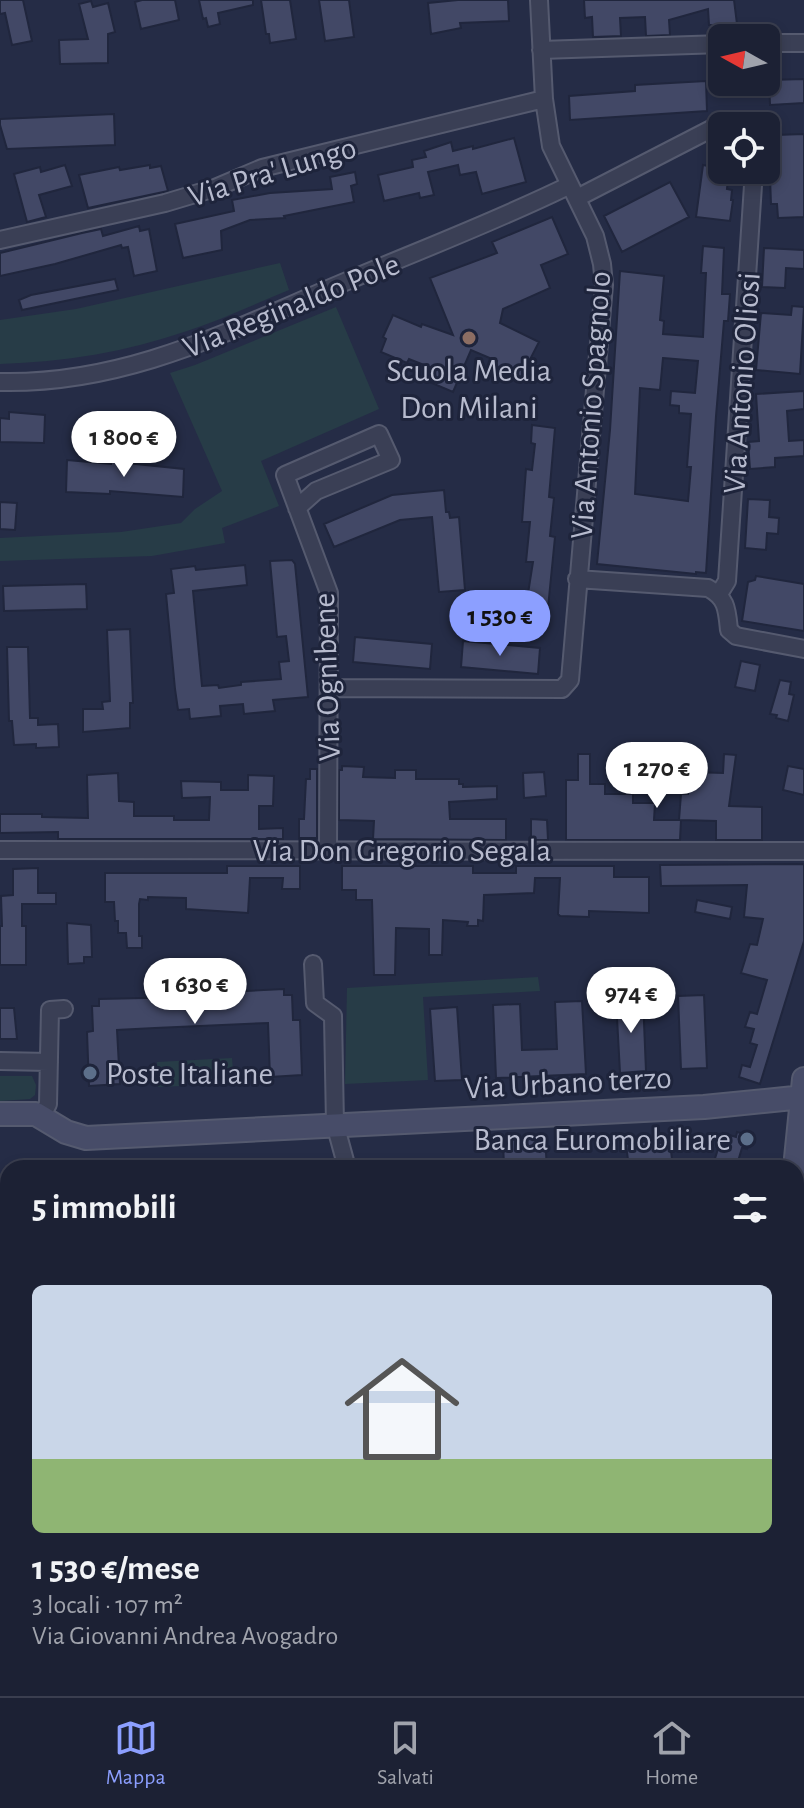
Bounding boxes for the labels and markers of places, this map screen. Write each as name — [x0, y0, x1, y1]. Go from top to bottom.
marker: Scuola Media Don Milani — [460, 329, 478, 347]
place label: Scuola Media Don Milani — [386, 355, 552, 424]
pin: 1 800 € — [50, 411, 198, 479]
pin: 1 530 € — [426, 590, 574, 658]
pin: 1 270 € — [583, 742, 731, 810]
pin: 1 630 € — [121, 958, 269, 1026]
pin: 974 € — [575, 967, 687, 1035]
place label: Poste Italiane — [106, 1058, 273, 1090]
marker: Poste Italiane — [81, 1064, 99, 1082]
place label: Banca Euromobiliare — [474, 1124, 731, 1156]
marker: Banca Euromobiliare — [738, 1130, 756, 1148]

